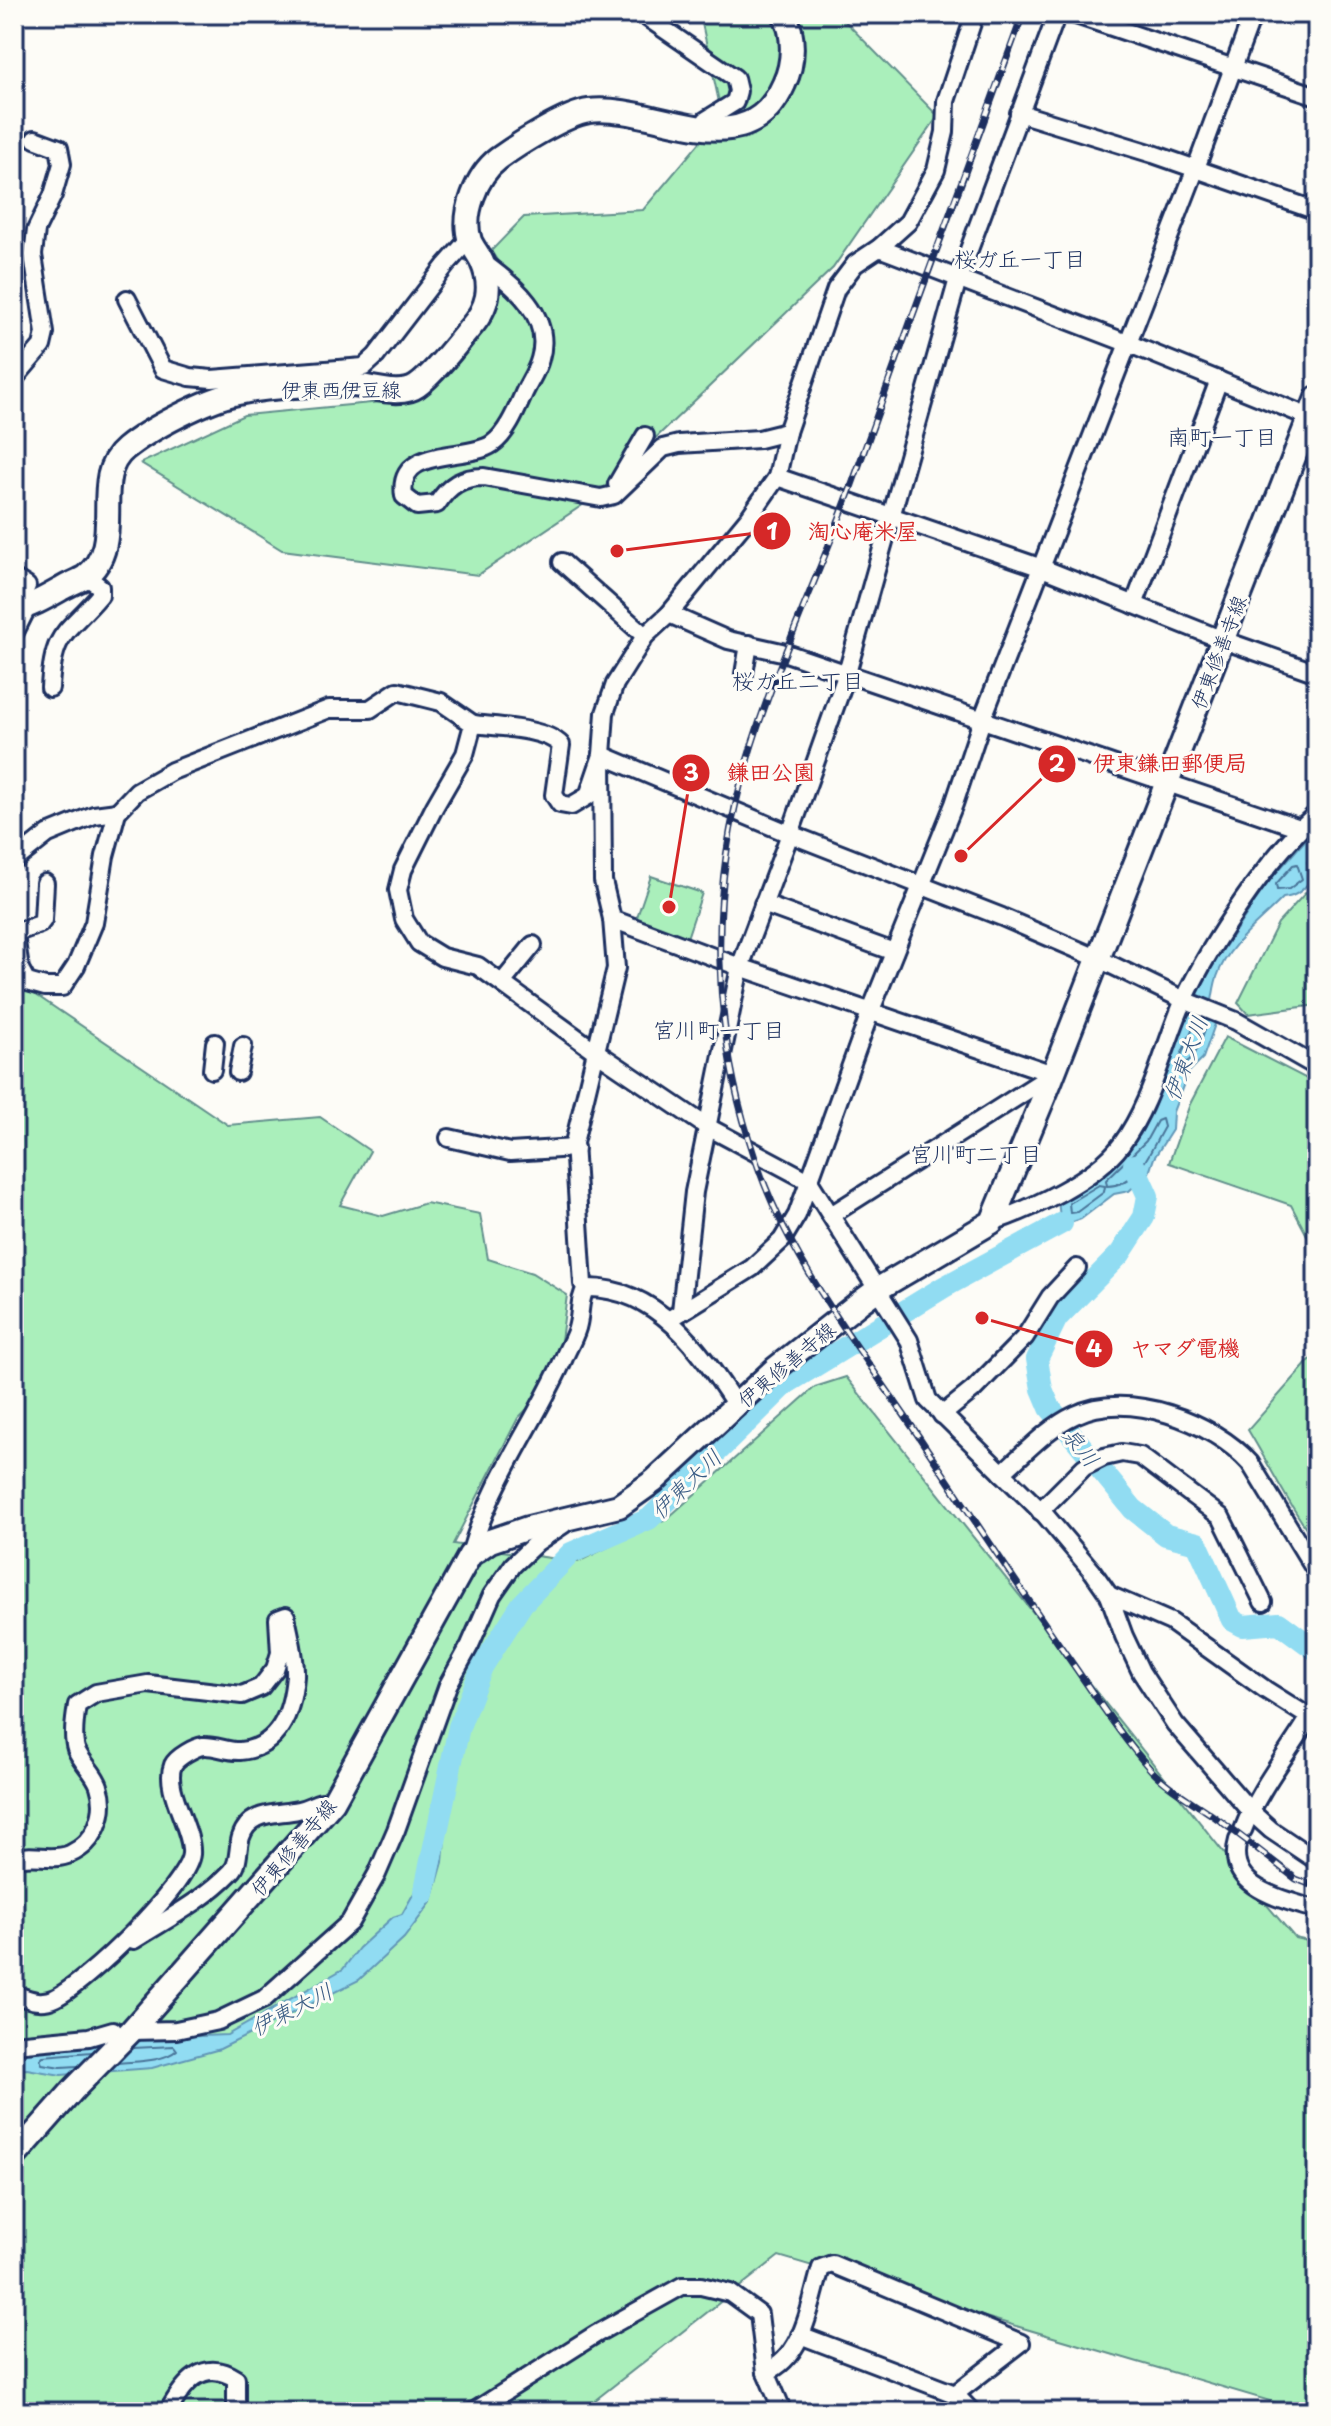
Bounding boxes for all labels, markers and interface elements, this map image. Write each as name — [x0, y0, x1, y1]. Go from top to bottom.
district label: 桜ガ丘一丁目 — [954, 241, 1086, 274]
street label: 伊東西伊豆線 — [281, 374, 401, 404]
district label: 南町一丁目 — [1167, 419, 1277, 452]
callout: 淘心庵米屋 — [752, 508, 934, 554]
text: 1 — [766, 512, 778, 548]
text: 淘心庵米屋 — [808, 513, 918, 546]
street label: 伊東修善寺線 — [1182, 591, 1254, 713]
district label: 桜ガ丘二丁目 — [732, 663, 864, 696]
callout: 伊東鎌田郵便局 — [1037, 741, 1263, 787]
text: 2 — [1049, 744, 1066, 780]
text: 伊東鎌田郵便局 — [1093, 745, 1247, 778]
callout: 鎌田公園 — [671, 750, 831, 796]
text: 3 — [683, 753, 699, 789]
text: 鎌田公園 — [727, 754, 815, 787]
water label: 伊東大川 — [1153, 1011, 1215, 1105]
district label: 宮川町一丁目 — [653, 1012, 785, 1045]
district label: 宮川町二丁目 — [910, 1136, 1042, 1169]
street label: 伊東修善寺線 — [730, 1314, 842, 1414]
callout: ヤマダ電機 — [1074, 1326, 1256, 1372]
text: 4 — [1086, 1329, 1102, 1365]
text: ヤマダ電機 — [1130, 1330, 1240, 1363]
water label: 泉川 — [1055, 1419, 1109, 1473]
water label: 伊東大川 — [642, 1441, 728, 1525]
street label: 伊東修善寺線 — [243, 1791, 343, 1903]
water label: 伊東大川 — [244, 1973, 338, 2043]

